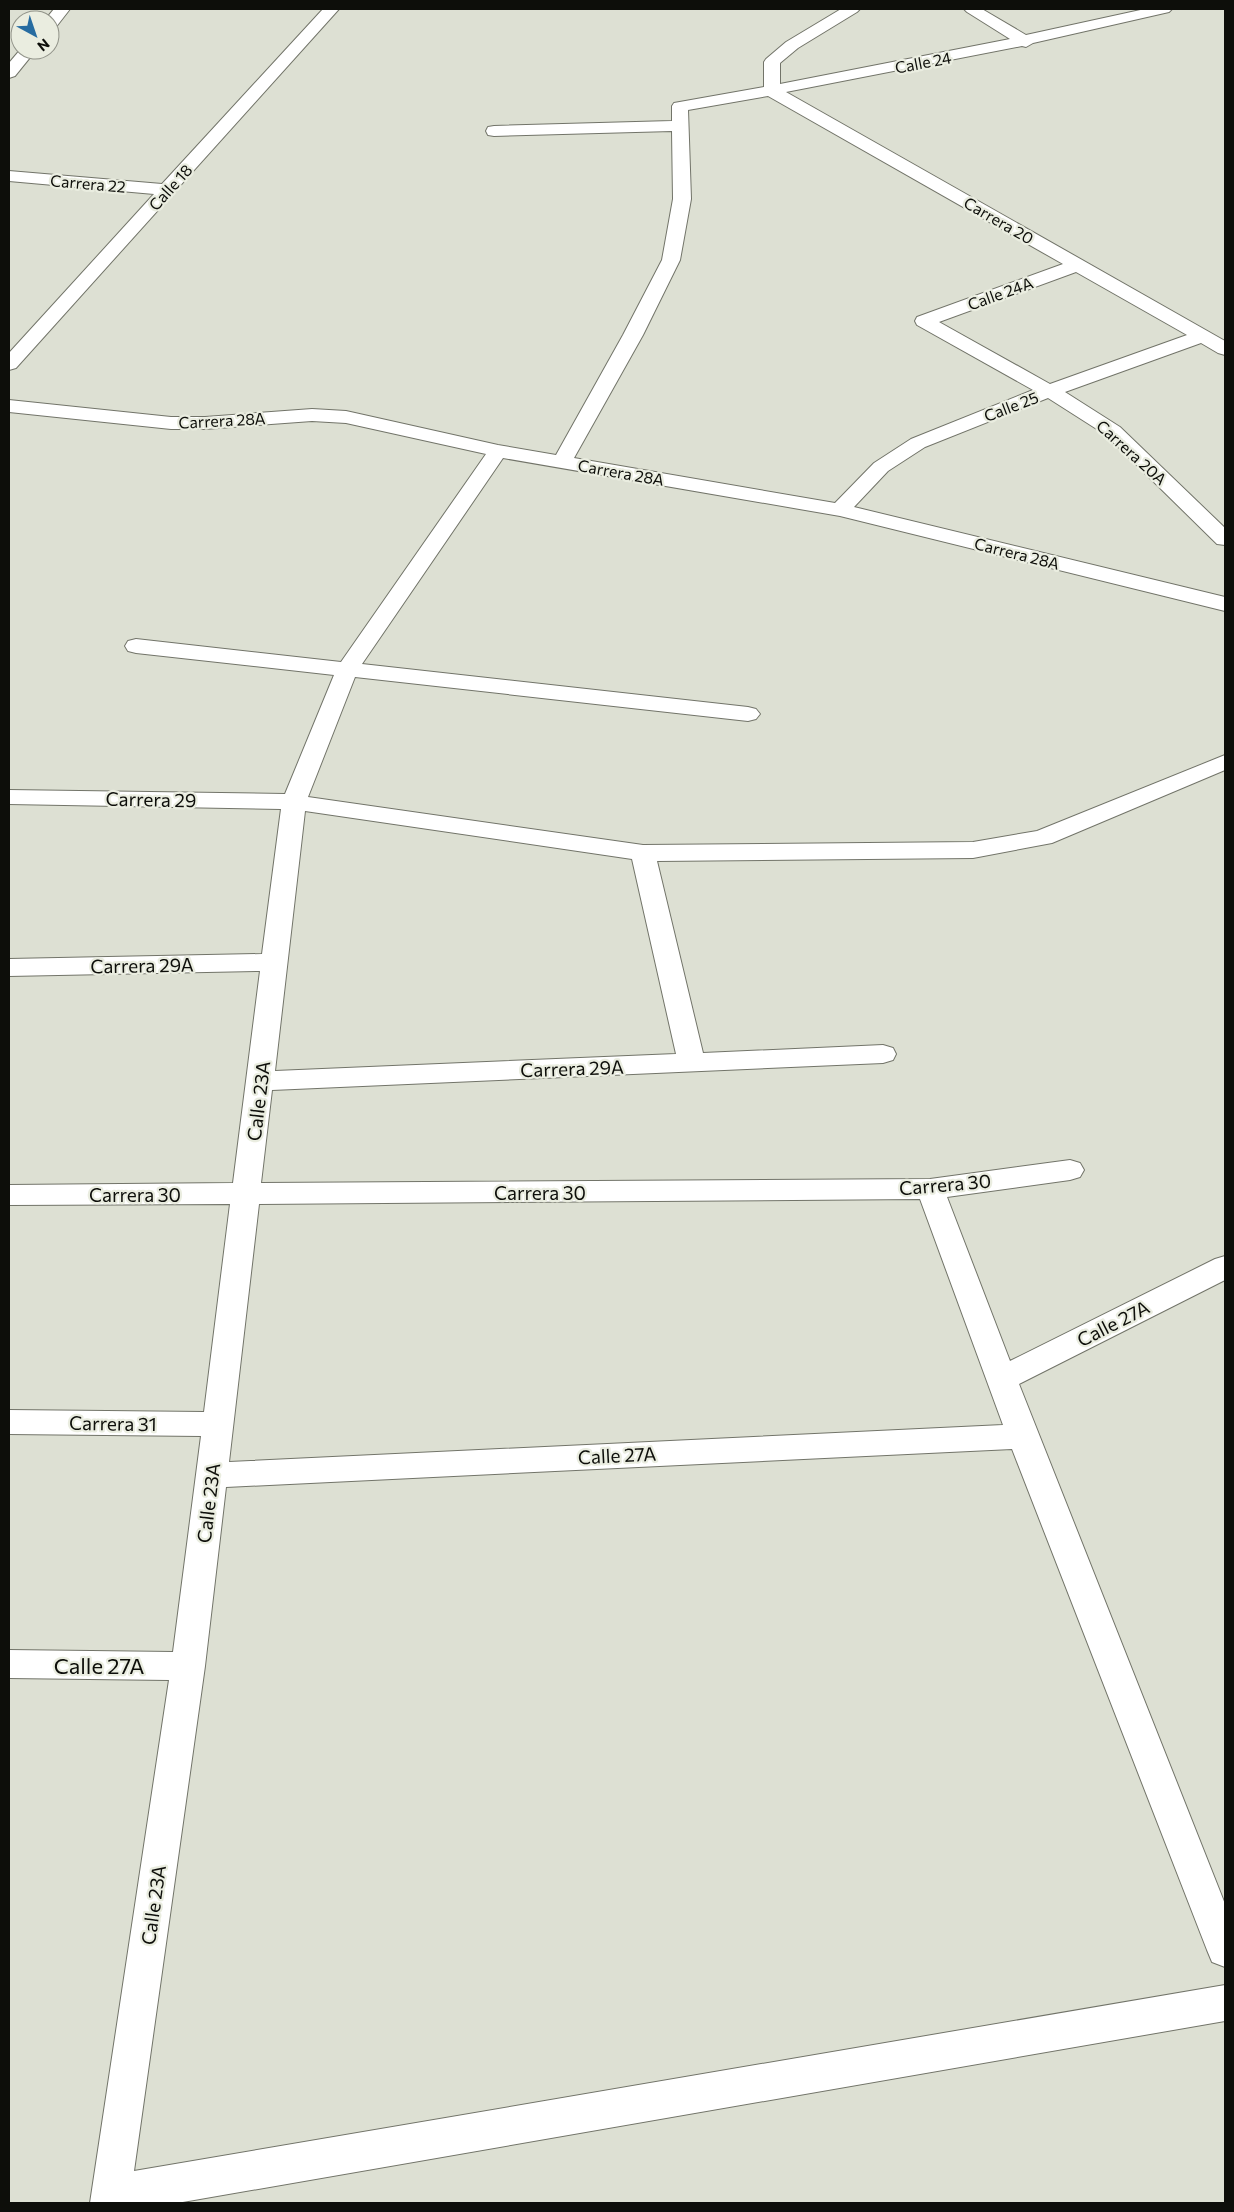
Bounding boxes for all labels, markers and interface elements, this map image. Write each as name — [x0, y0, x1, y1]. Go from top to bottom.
north arrow — [10, 10, 60, 60]
text: N — [34, 35, 53, 55]
street label: Calle 24 — [893, 47, 953, 77]
street label: Calle 18 — [144, 160, 196, 214]
street label: Carrera 22 — [49, 170, 127, 196]
street label: Carrera 20 — [961, 192, 1037, 248]
street label: Calle 24A — [965, 272, 1035, 314]
street label: Calle 25 — [981, 387, 1041, 425]
street label: Carrera 28A — [178, 408, 266, 432]
street label: Carrera 20A — [1093, 416, 1171, 488]
street label: Carrera 28A — [576, 455, 666, 489]
street label: Carrera 28A — [972, 533, 1062, 573]
street label: Carrera 29 — [105, 787, 197, 811]
street label: Carrera 29A — [90, 953, 194, 977]
street label: Carrera 29A — [520, 1055, 624, 1081]
street label: Calle 23A — [242, 1060, 274, 1142]
street label: Carrera 30 — [898, 1169, 992, 1199]
street label: Carrera 30 — [494, 1181, 586, 1204]
street label: Carrera 30 — [89, 1183, 181, 1206]
street label: Calle 27A — [1073, 1295, 1153, 1351]
street label: Carrera 31 — [69, 1411, 157, 1435]
street label: Calle 27A — [577, 1441, 657, 1469]
street label: Calle 23A — [192, 1462, 224, 1544]
street label: Calle 27A — [54, 1652, 144, 1679]
street label: Calle 23A — [136, 1864, 170, 1946]

